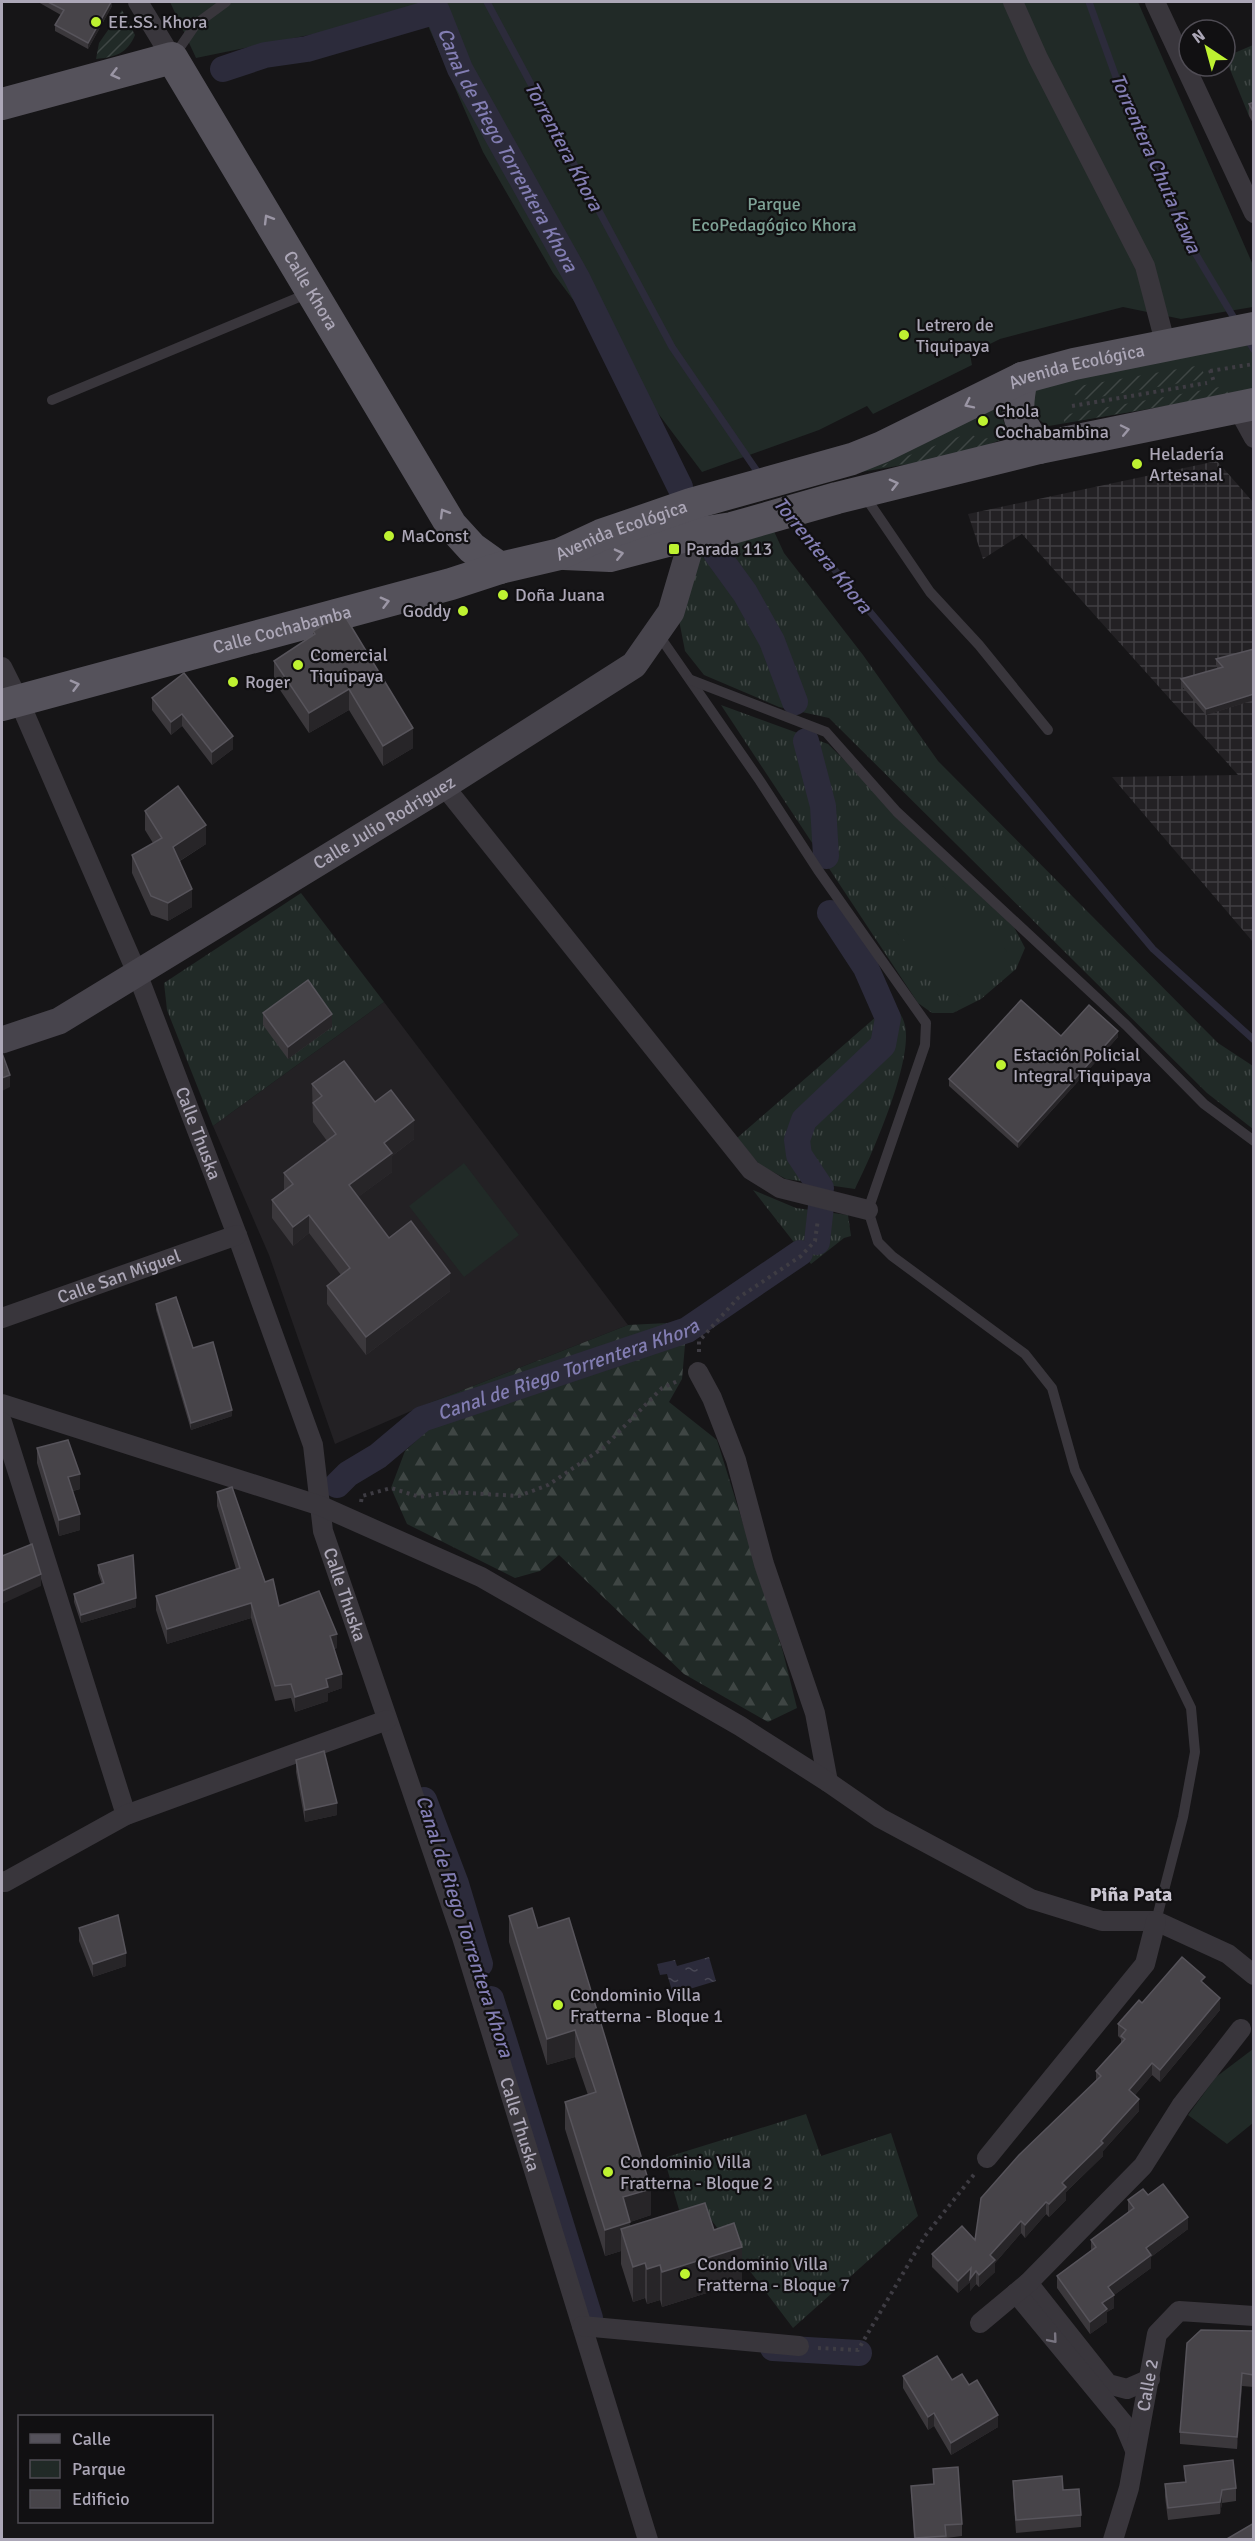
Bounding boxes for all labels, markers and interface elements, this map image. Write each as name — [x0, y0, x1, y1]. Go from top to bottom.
place label: EE.SS. Khora — [108, 11, 207, 33]
marker: EE.SS. Khora — [89, 15, 103, 29]
north arrow — [1177, 18, 1237, 78]
water label: Canal de Riego Torrentera Khora — [432, 24, 584, 277]
text: N — [1188, 25, 1209, 48]
one-way arrow — [111, 66, 121, 79]
water label: Torrentera Chuta Kawa — [1105, 69, 1207, 258]
water label: Torrentera Khora — [519, 77, 609, 216]
park label: Parque EcoPedagógico Khora — [691, 193, 857, 236]
one-way arrow — [264, 215, 276, 225]
street label: Calle Khora — [279, 247, 343, 334]
place label: Letrero de Tiquipaya — [916, 314, 994, 357]
marker: Letrero de Tiquipaya — [897, 328, 911, 342]
street label: Avenida Ecológica — [1005, 339, 1146, 394]
one-way arrow — [965, 397, 976, 408]
place label: Chola Cochabambina — [995, 400, 1109, 443]
marker: Chola Cochabambina — [976, 414, 990, 428]
one-way arrow — [1119, 424, 1129, 437]
place label: Heladería Artesanal — [1149, 443, 1224, 486]
marker: Heladería Artesanal — [1130, 457, 1144, 471]
one-way arrow — [888, 479, 899, 491]
water label: Torrentera Khora — [768, 492, 878, 619]
street label: Avenida Ecológica — [552, 495, 690, 566]
one-way arrow — [439, 509, 451, 519]
place label: MaConst — [401, 525, 469, 547]
marker: MaConst — [382, 529, 396, 543]
place label: Parada 113 — [686, 538, 772, 560]
marker: Parada 113 — [667, 542, 681, 556]
one-way arrow — [613, 548, 623, 561]
place label: Doña Juana — [515, 584, 605, 606]
marker: Doña Juana — [496, 588, 510, 602]
one-way arrow — [380, 596, 390, 609]
street label: Calle Cochabamba — [210, 600, 354, 659]
place label: Goddy — [403, 600, 452, 622]
marker: Goddy — [456, 604, 470, 618]
place label: Comercial Tiquipaya — [310, 644, 388, 687]
marker: Comercial Tiquipaya — [291, 658, 305, 672]
place label: Roger — [245, 671, 290, 693]
marker: Roger — [226, 675, 240, 689]
one-way arrow — [69, 680, 80, 692]
street label: Calle Julio Rodriguez — [309, 771, 459, 874]
place label: Estación Policial Integral Tiquipaya — [1013, 1044, 1151, 1087]
marker: Estación Policial Integral Tiquipaya — [994, 1058, 1008, 1072]
street label: Calle Thuska — [170, 1084, 226, 1183]
street label: Calle San Miguel — [54, 1245, 183, 1309]
water label: Canal de Riego Torrentera Khora — [434, 1313, 705, 1426]
street label: Calle Thuska — [319, 1545, 371, 1644]
water label: Canal de Riego Torrentera Khora — [410, 1792, 519, 2061]
district label: Piña Pata — [1090, 1882, 1172, 1907]
place label: Condominio Villa Fratterna - Bloque 1 — [570, 1984, 723, 2027]
marker: Condominio Villa Fratterna - Bloque 1 — [551, 1998, 565, 2012]
street label: Calle Thuska — [495, 2074, 545, 2174]
place label: Condominio Villa Fratterna - Bloque 2 — [620, 2151, 773, 2194]
marker: Condominio Villa Fratterna - Bloque 2 — [601, 2165, 615, 2179]
place label: Condominio Villa Fratterna - Bloque 7 — [697, 2253, 850, 2296]
marker: Condominio Villa Fratterna - Bloque 7 — [678, 2267, 692, 2281]
one-way arrow — [1046, 2332, 1057, 2343]
street label: Calle 2 — [1132, 2357, 1163, 2413]
legend — [18, 2415, 213, 2523]
text: Calle — [72, 2428, 111, 2450]
text: Parque — [72, 2458, 126, 2480]
text: Edificio — [72, 2488, 130, 2510]

